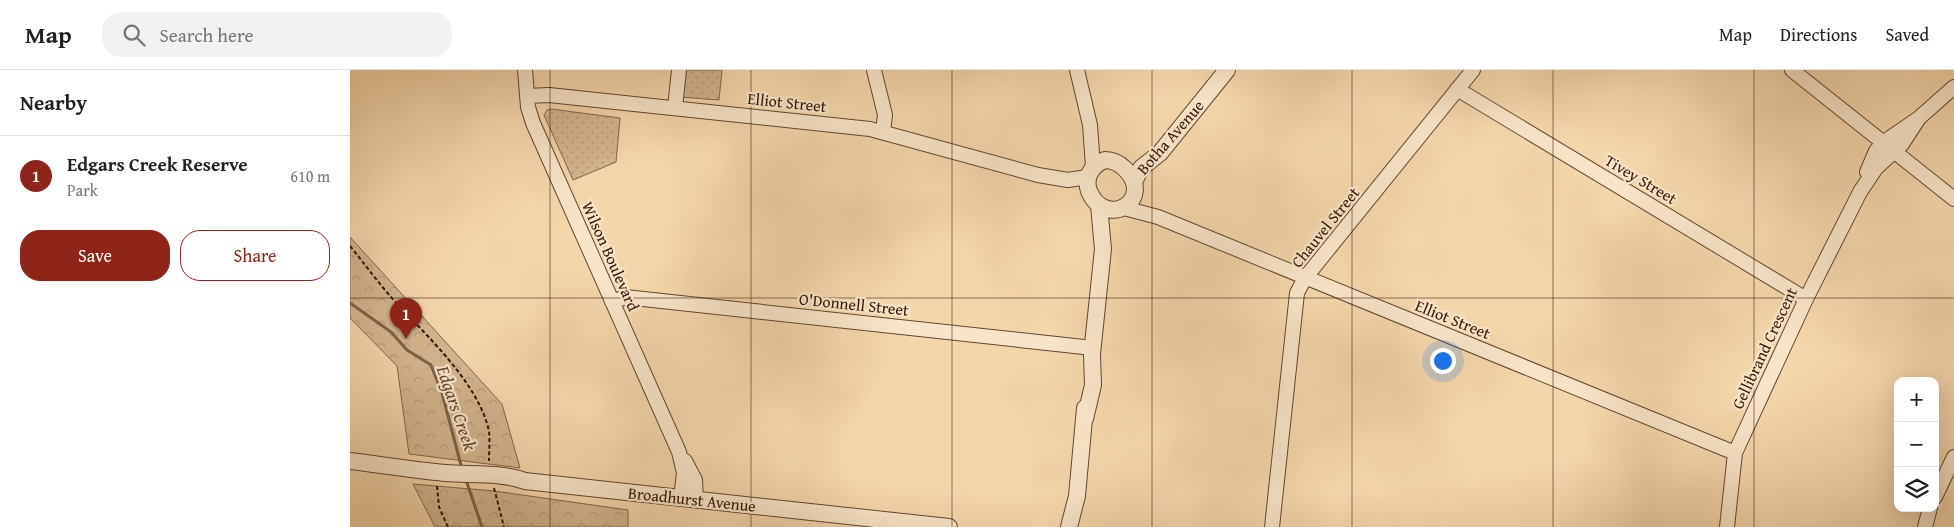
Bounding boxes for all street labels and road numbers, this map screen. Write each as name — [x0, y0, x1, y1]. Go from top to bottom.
street label: Elliot Street — [746, 86, 828, 118]
street label: Botha Avenue — [1131, 94, 1209, 180]
street label: Tivey Street — [1600, 148, 1682, 210]
street label: Chauvel Street — [1285, 181, 1365, 272]
street label: Wilson Boulevard — [576, 197, 646, 315]
street label: Gellibrand Crescent — [1725, 283, 1803, 413]
street label: O'Donnell Street — [798, 286, 910, 322]
street label: Elliot Street — [1412, 293, 1495, 345]
street label: Broadhurst Avenue — [627, 480, 757, 518]

